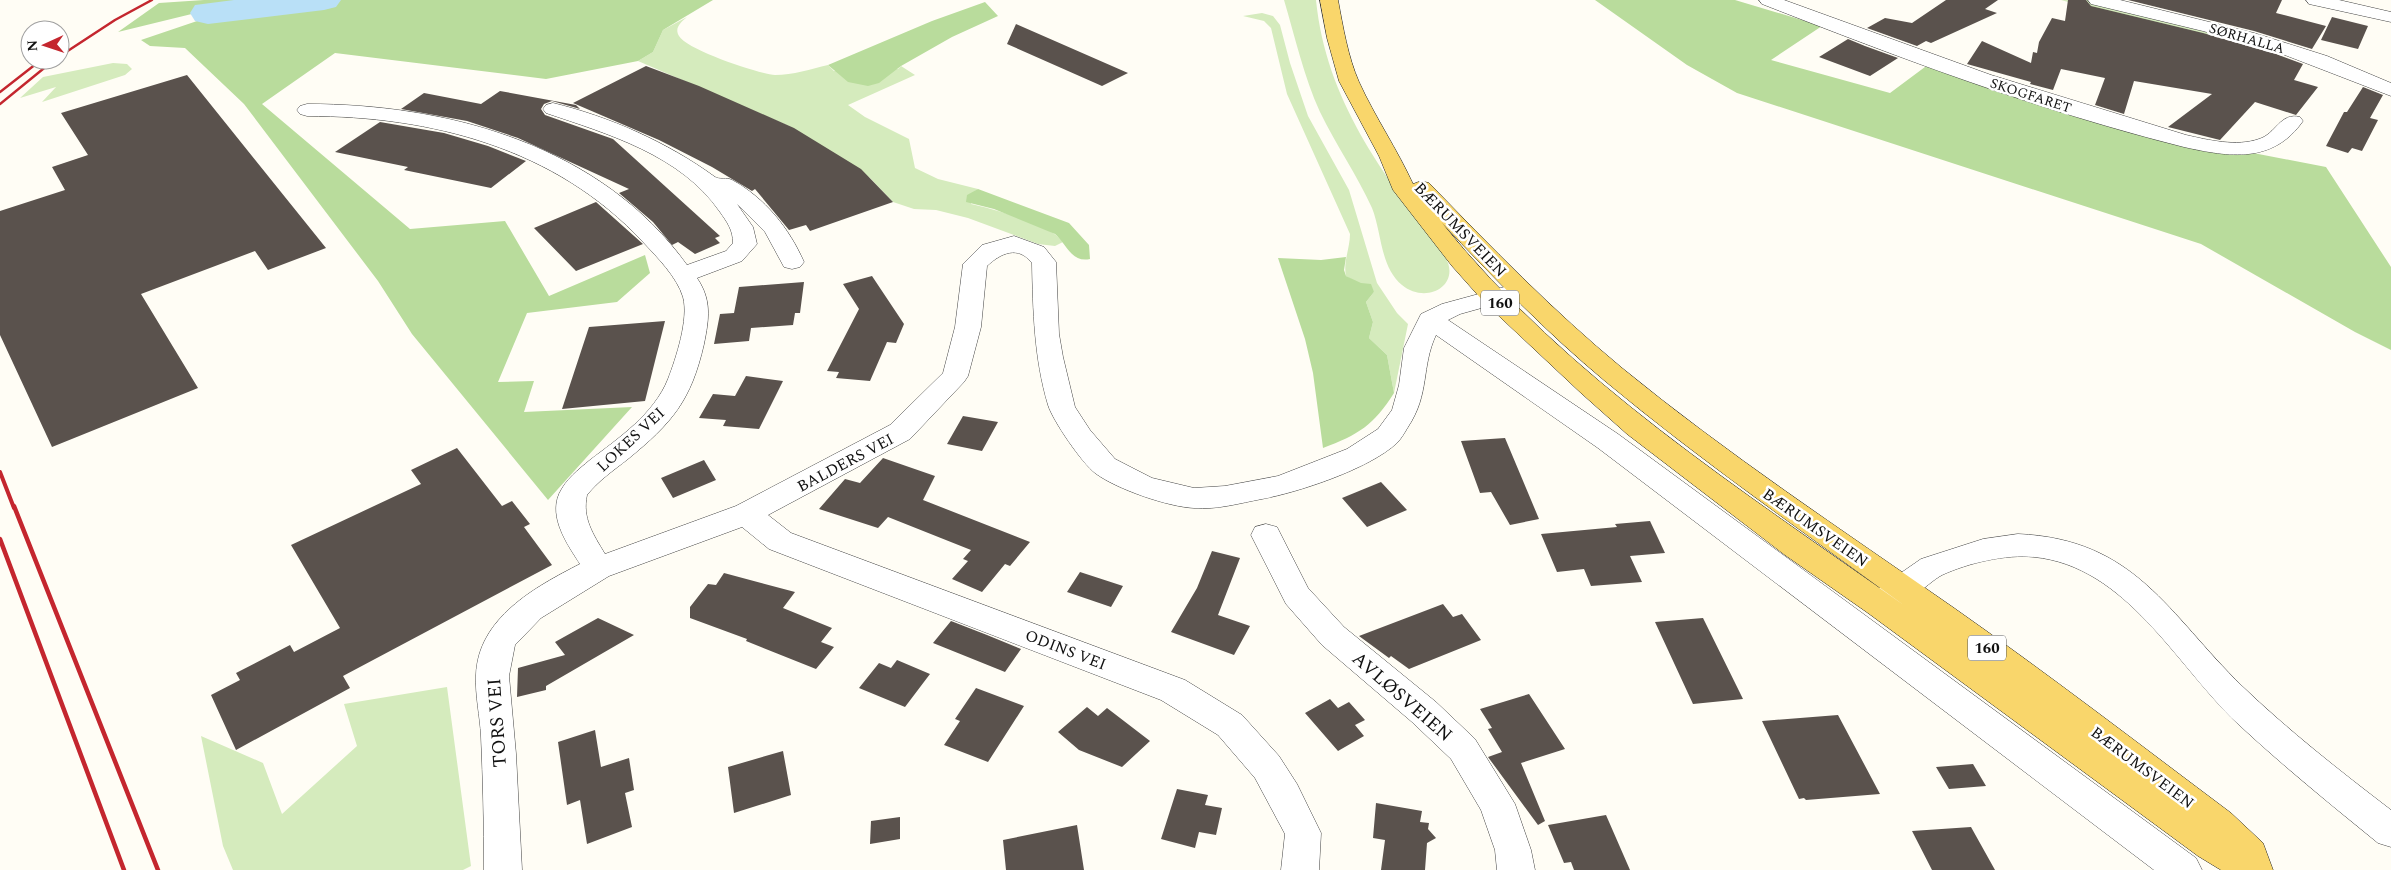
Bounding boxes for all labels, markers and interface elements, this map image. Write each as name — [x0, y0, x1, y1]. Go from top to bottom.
street label: SØRHALLA — [2207, 18, 2288, 59]
north arrow — [20, 20, 70, 70]
text: N — [22, 39, 43, 52]
street label: SKOGFARET — [1987, 72, 2074, 119]
street label: BÆRUMSVEIEN — [1408, 177, 1512, 283]
road number: 160 — [1481, 290, 1519, 316]
street label: LOKES VEI — [591, 402, 670, 478]
street label: BALDERS VEI — [793, 427, 898, 498]
street label: BÆRUMSVEIEN — [1758, 482, 1873, 573]
street label: ODINS VEI — [1021, 623, 1110, 676]
road number: 160 — [1968, 636, 2006, 660]
street label: AVLØSVEIEN — [1345, 645, 1459, 749]
street label: TORS VEI — [480, 677, 515, 769]
street label: BÆRUMSVEIEN — [2086, 721, 2199, 815]

